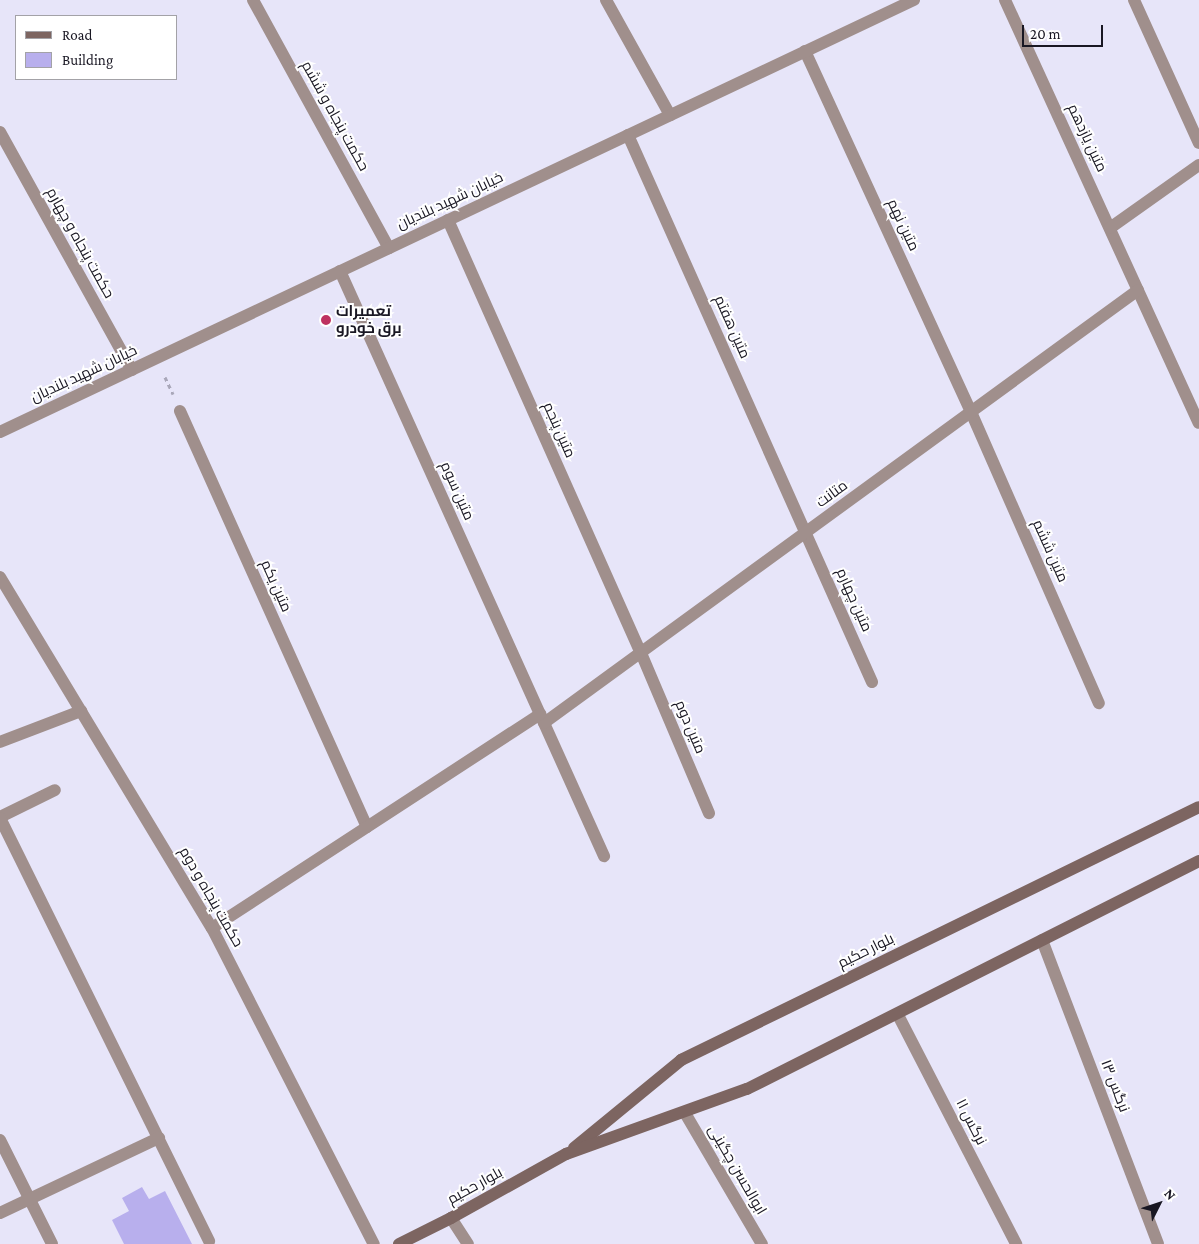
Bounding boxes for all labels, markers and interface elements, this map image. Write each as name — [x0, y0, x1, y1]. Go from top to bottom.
legend — [15, 15, 178, 80]
scale bar — [1024, 15, 1105, 47]
text: 20 m — [1030, 26, 1061, 42]
text: Road — [62, 27, 92, 43]
text: Building — [62, 52, 113, 68]
street label: حکمت پنجاه و ششم — [297, 58, 373, 174]
street label: متین یازدهم — [1063, 101, 1111, 175]
street label: خیابان شهید بلندیان — [394, 168, 506, 234]
street label: حکمت پنجاه و چهارم — [42, 184, 118, 302]
street label: متین نهم — [883, 196, 923, 254]
street label: متین هفتم — [710, 292, 754, 362]
place label: تعمیرات برق خودرو — [336, 302, 402, 337]
marker: تعمیرات برق خودرو — [320, 314, 332, 326]
street label: خیابان شهید بلندیان — [28, 341, 140, 407]
street label: متین پنجم — [539, 399, 579, 461]
street label: متین سوم — [436, 459, 478, 523]
street label: متانت — [813, 477, 851, 511]
street label: متین ششم — [1028, 517, 1072, 585]
street label: متین یکم — [256, 557, 296, 615]
street label: متین چهارم — [832, 565, 876, 635]
street label: متین دوم — [671, 697, 709, 757]
street label: حکمت پنجاه و دوم — [175, 844, 247, 950]
street label: بلوار حکیم — [835, 930, 897, 972]
street label: نرگس ۱۳ — [1097, 1057, 1133, 1115]
street label: نرگس ۱۱ — [952, 1096, 990, 1148]
street label: ابوالحسن چگینی — [704, 1122, 770, 1218]
street label: بلوار حکیم — [444, 1163, 506, 1209]
north arrow — [1134, 1179, 1184, 1229]
text: N — [1161, 1185, 1179, 1203]

